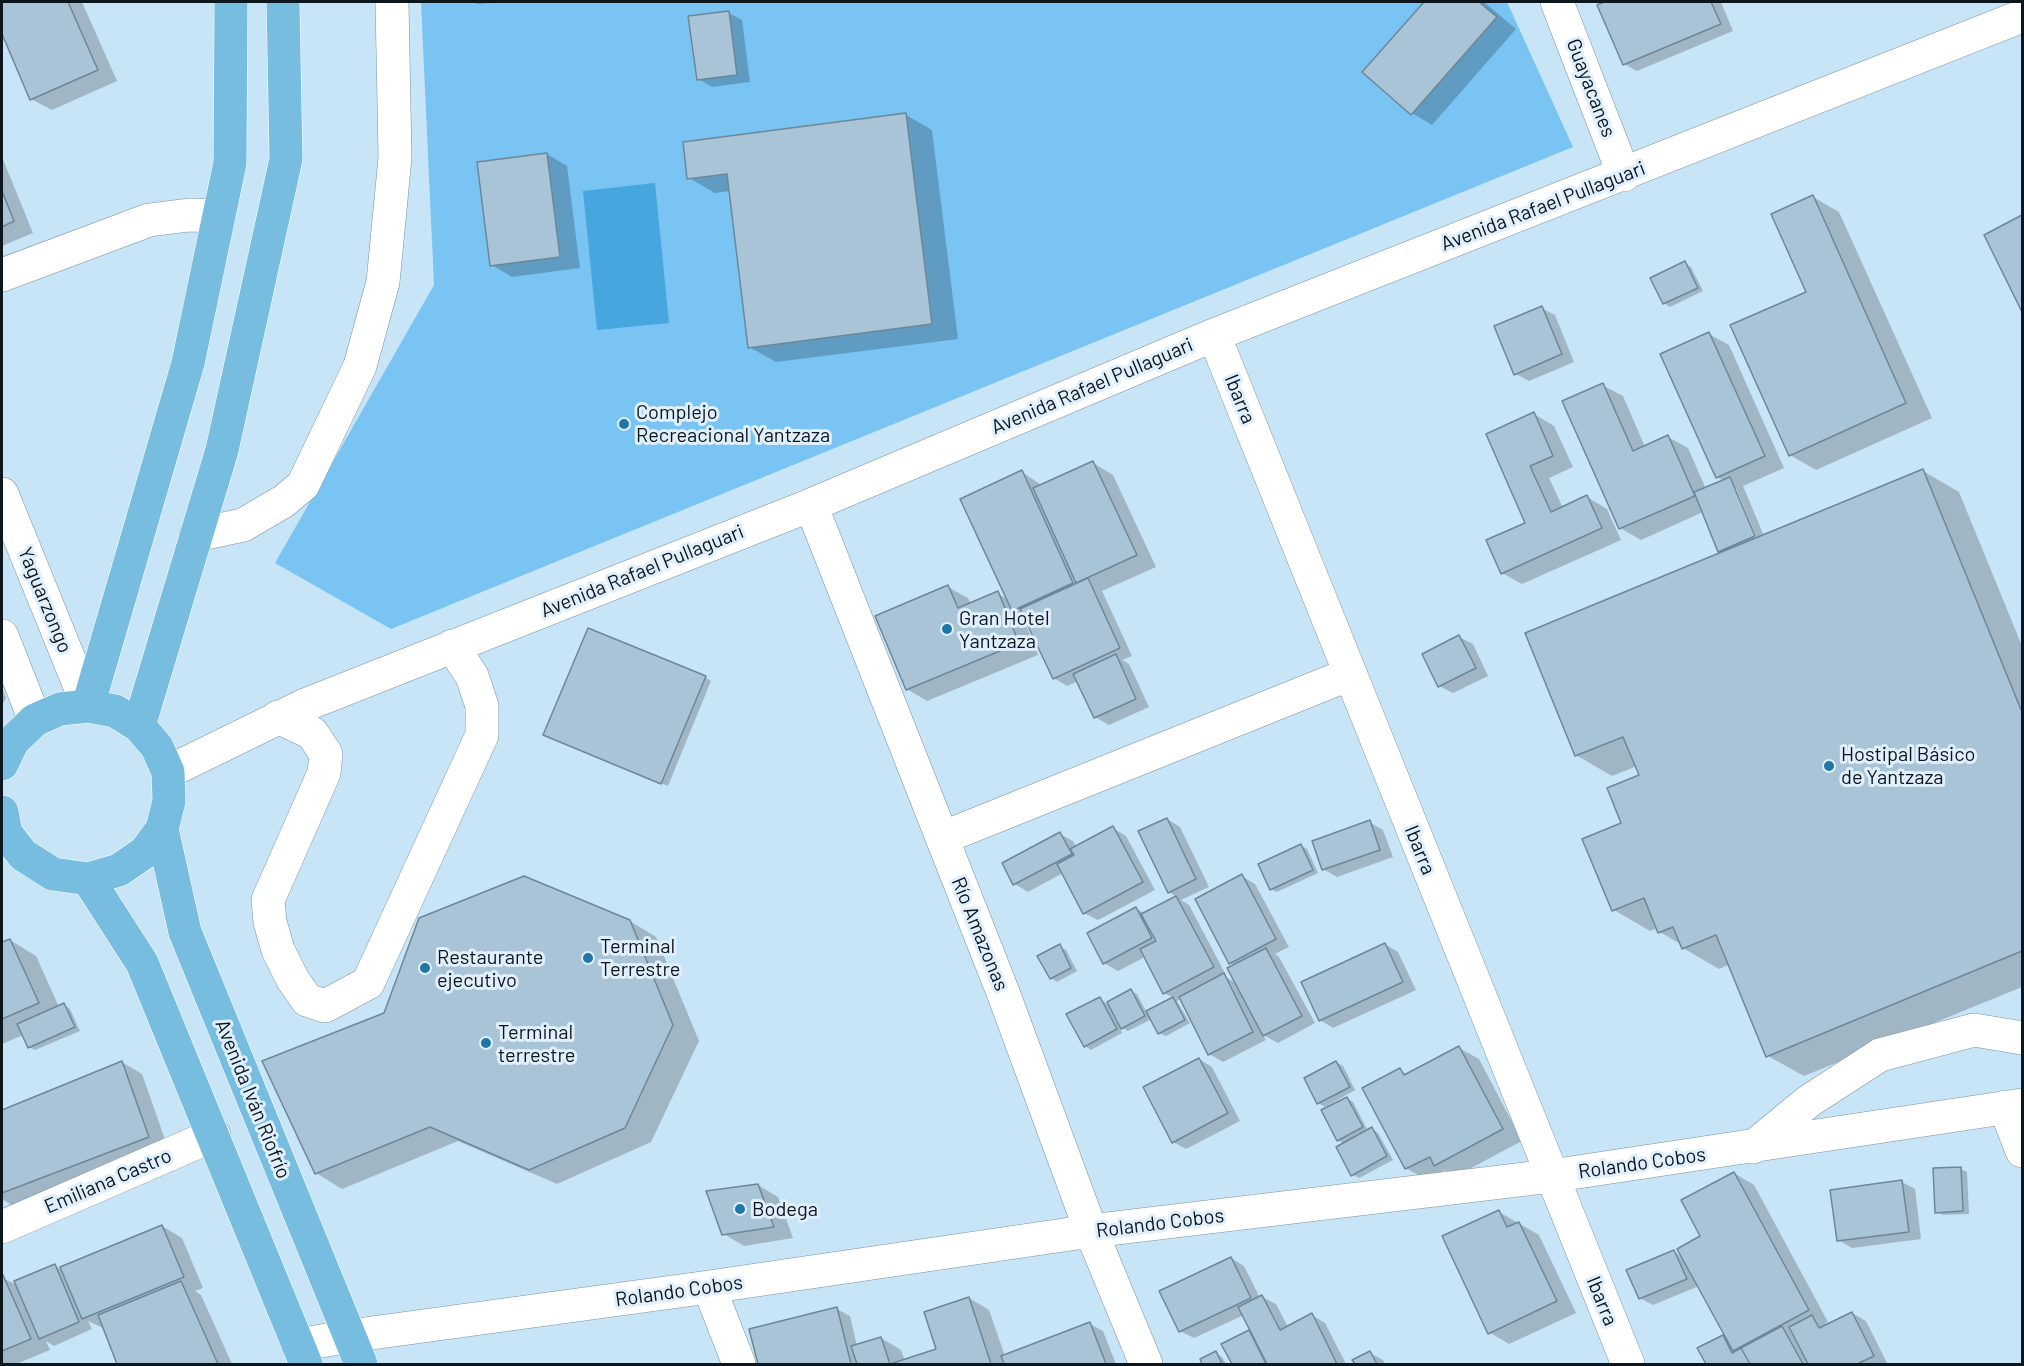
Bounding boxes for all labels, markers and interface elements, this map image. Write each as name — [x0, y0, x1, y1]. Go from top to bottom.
street label: Guayacanes — [1561, 35, 1621, 141]
street label: Avenida Rafael Pullaguari — [1437, 156, 1649, 256]
street label: Avenida Rafael Pullaguari — [987, 333, 1197, 439]
street label: Ibarra — [1219, 371, 1261, 427]
place label: Complejo Recreacional Yantzaza — [636, 400, 830, 447]
marker: Complejo Recreacional Yantzaza — [617, 417, 631, 431]
street label: Avenida Rafael Pullaguari — [537, 519, 747, 623]
street label: Yaguarzongo — [13, 544, 77, 656]
place label: Gran Hotel Yantzaza — [959, 606, 1050, 653]
marker: Gran Hotel Yantzaza — [940, 622, 954, 636]
place label: Hostipal Básico de Yantzaza — [1841, 742, 1975, 789]
marker: Hostipal Básico de Yantzaza — [1822, 759, 1836, 773]
street label: Ibarra — [1399, 822, 1441, 878]
street label: Río Amazonas — [946, 874, 1014, 994]
place label: Terminal Terrestre — [600, 934, 680, 981]
place label: Restaurante ejecutivo — [437, 945, 543, 992]
marker: Terminal Terrestre — [581, 951, 595, 965]
marker: Restaurante ejecutivo — [418, 961, 432, 975]
street label: Avenida Iván Riofrío — [210, 1016, 296, 1182]
place label: Terminal terrestre — [498, 1020, 575, 1067]
marker: Terminal terrestre — [479, 1036, 493, 1050]
street label: Rolando Cobos — [1577, 1142, 1707, 1184]
street label: Emiliana Castro — [41, 1143, 175, 1219]
place label: Bodega — [752, 1197, 818, 1221]
marker: Bodega — [733, 1202, 747, 1216]
street label: Rolando Cobos — [1095, 1203, 1225, 1243]
street label: Rolando Cobos — [614, 1270, 744, 1312]
street label: Ibarra — [1581, 1273, 1623, 1329]

